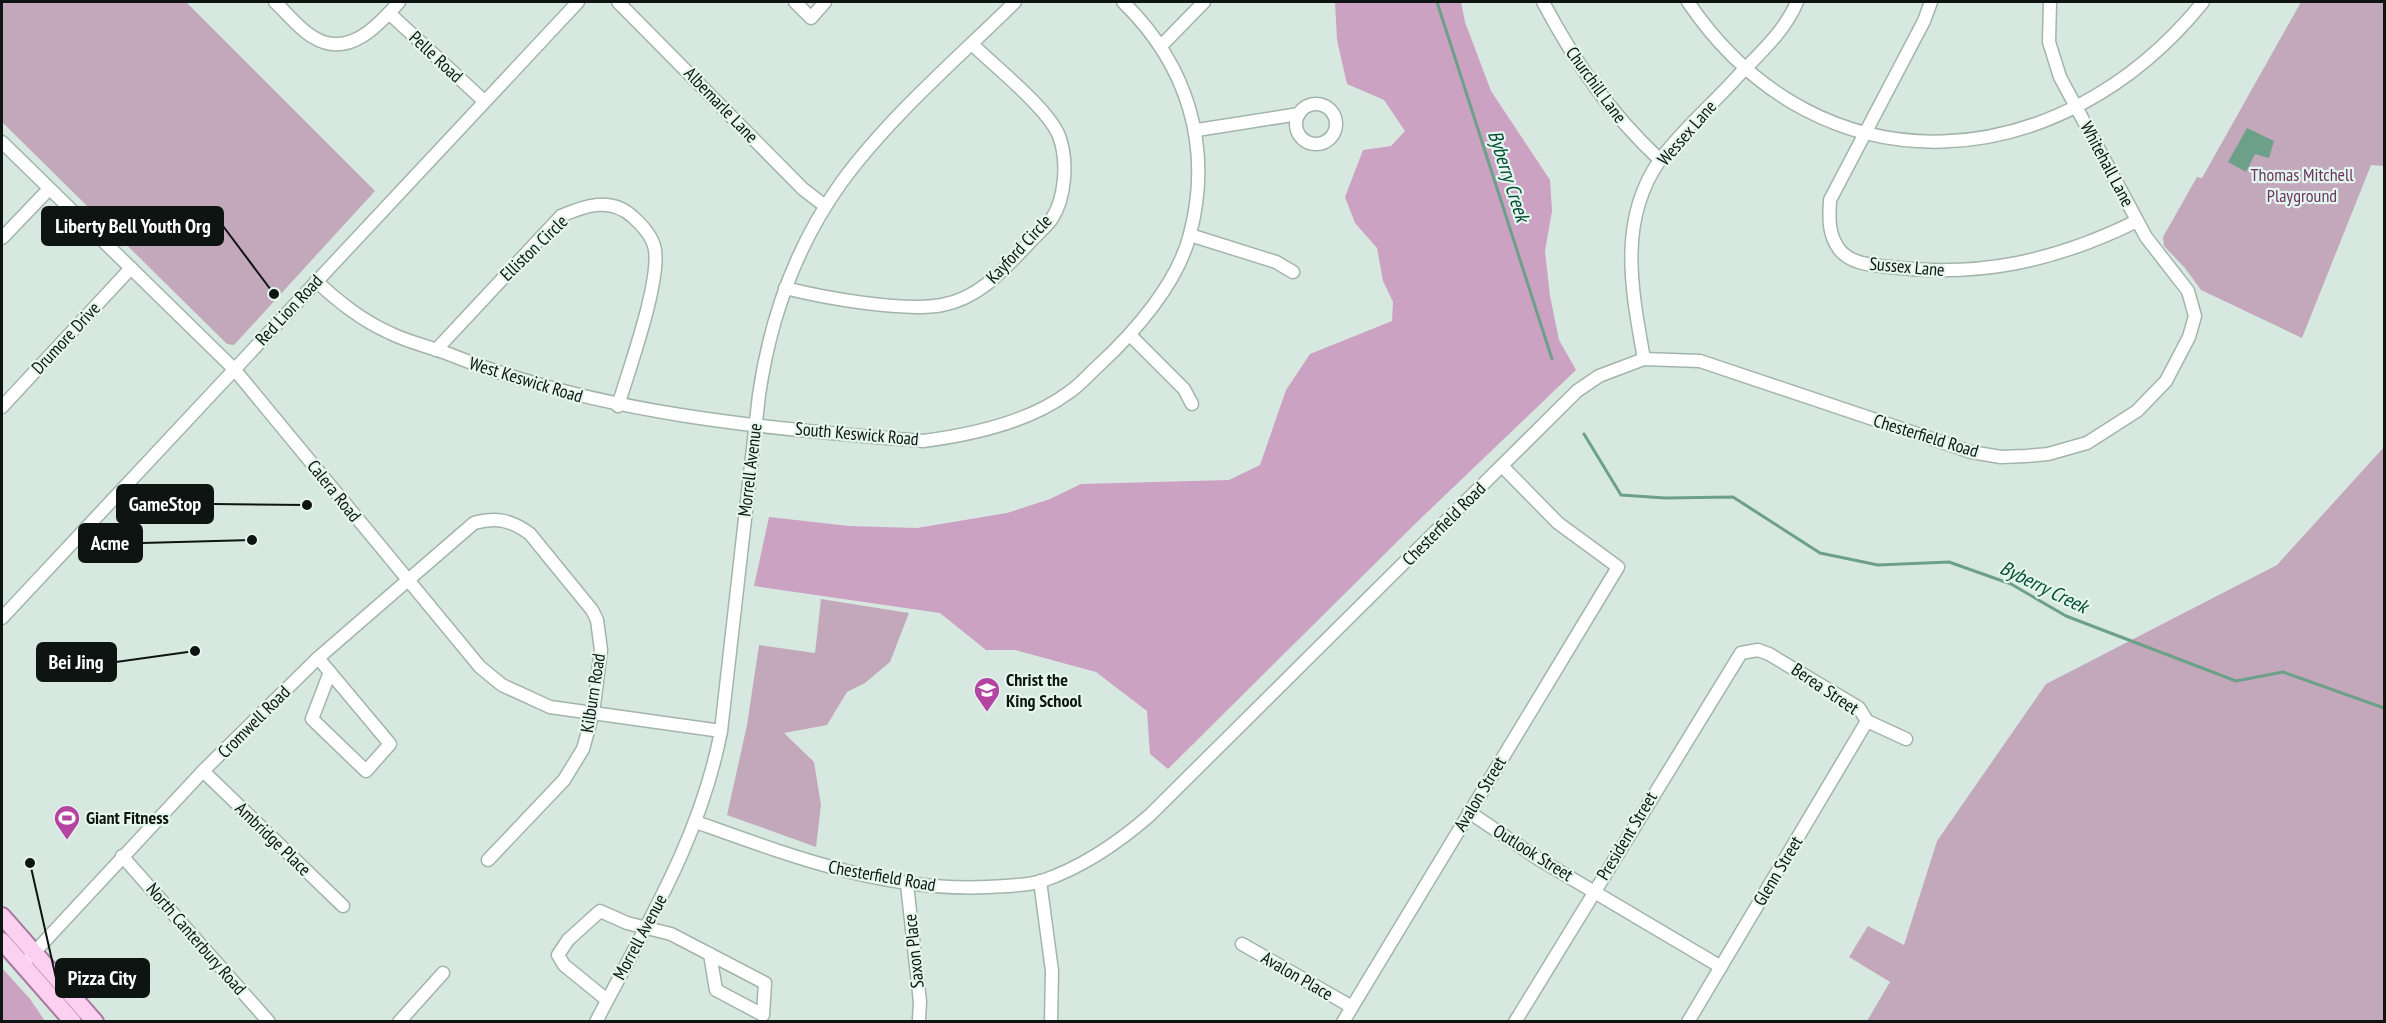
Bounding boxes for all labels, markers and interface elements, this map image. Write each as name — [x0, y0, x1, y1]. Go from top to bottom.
street label: Pelle Road — [405, 26, 468, 87]
street label: Churchill Lane — [1561, 42, 1632, 128]
street label: Albemarle Lane — [679, 62, 763, 148]
street label: Wessex Lane — [1652, 95, 1721, 170]
street label: Whitehall Lane — [2075, 117, 2139, 210]
water label: Byberry Creek — [1482, 127, 1537, 227]
park label: Thomas Mitchell Playground — [2251, 163, 2354, 207]
callout: Liberty Bell Youth Org — [42, 207, 223, 245]
street label: Kayford Circle — [981, 209, 1057, 288]
street label: Elliston Circle — [495, 210, 572, 286]
text: Liberty Bell Youth Org — [55, 213, 211, 239]
street label: Sussex Lane — [1869, 252, 1946, 281]
street label: Red Lion Road — [250, 269, 327, 350]
street label: Drumore Drive — [26, 297, 105, 379]
street label: West Keswick Road — [467, 351, 586, 408]
street label: Chesterfield Road — [1871, 409, 1981, 462]
street label: South Keswick Road — [794, 417, 920, 450]
street label: Morrell Avenue — [732, 422, 767, 518]
street label: Calera Road — [302, 455, 366, 526]
street label: Chesterfield Road — [1397, 477, 1490, 570]
callout: GameStop — [117, 485, 213, 523]
text: GameStop — [129, 491, 201, 517]
callout: Acme — [79, 524, 142, 562]
text: Acme — [90, 530, 129, 556]
water label: Byberry Creek — [1996, 555, 2094, 620]
callout: Bei Jing — [37, 643, 116, 681]
text: Bei Jing — [48, 649, 104, 675]
street label: Kilburn Road — [575, 652, 610, 734]
street label: Berea Street — [1787, 658, 1863, 720]
place label: Christ the King School — [1006, 668, 1082, 712]
school or university icon: Christ the King School — [972, 675, 1002, 713]
street label: Cromwell Road — [213, 681, 295, 763]
street label: Avalon Street — [1448, 752, 1511, 835]
street label: President Street — [1591, 787, 1662, 884]
street label: Ambridge Place — [231, 797, 316, 881]
sports icon: Giant Fitness — [52, 803, 82, 841]
place label: Giant Fitness — [86, 806, 169, 829]
street label: Outlook Street — [1489, 819, 1578, 886]
street label: Glenn Street — [1748, 832, 1807, 910]
street label: Chesterfield Road — [827, 855, 938, 896]
street label: North Canterbury Road — [141, 878, 251, 999]
street label: Morrell Avenue — [607, 890, 672, 984]
street label: Saxon Place — [898, 913, 929, 989]
street label: Avalon Place — [1257, 946, 1337, 1005]
callout: Pizza City — [56, 959, 149, 997]
text: Pizza City — [68, 965, 137, 991]

